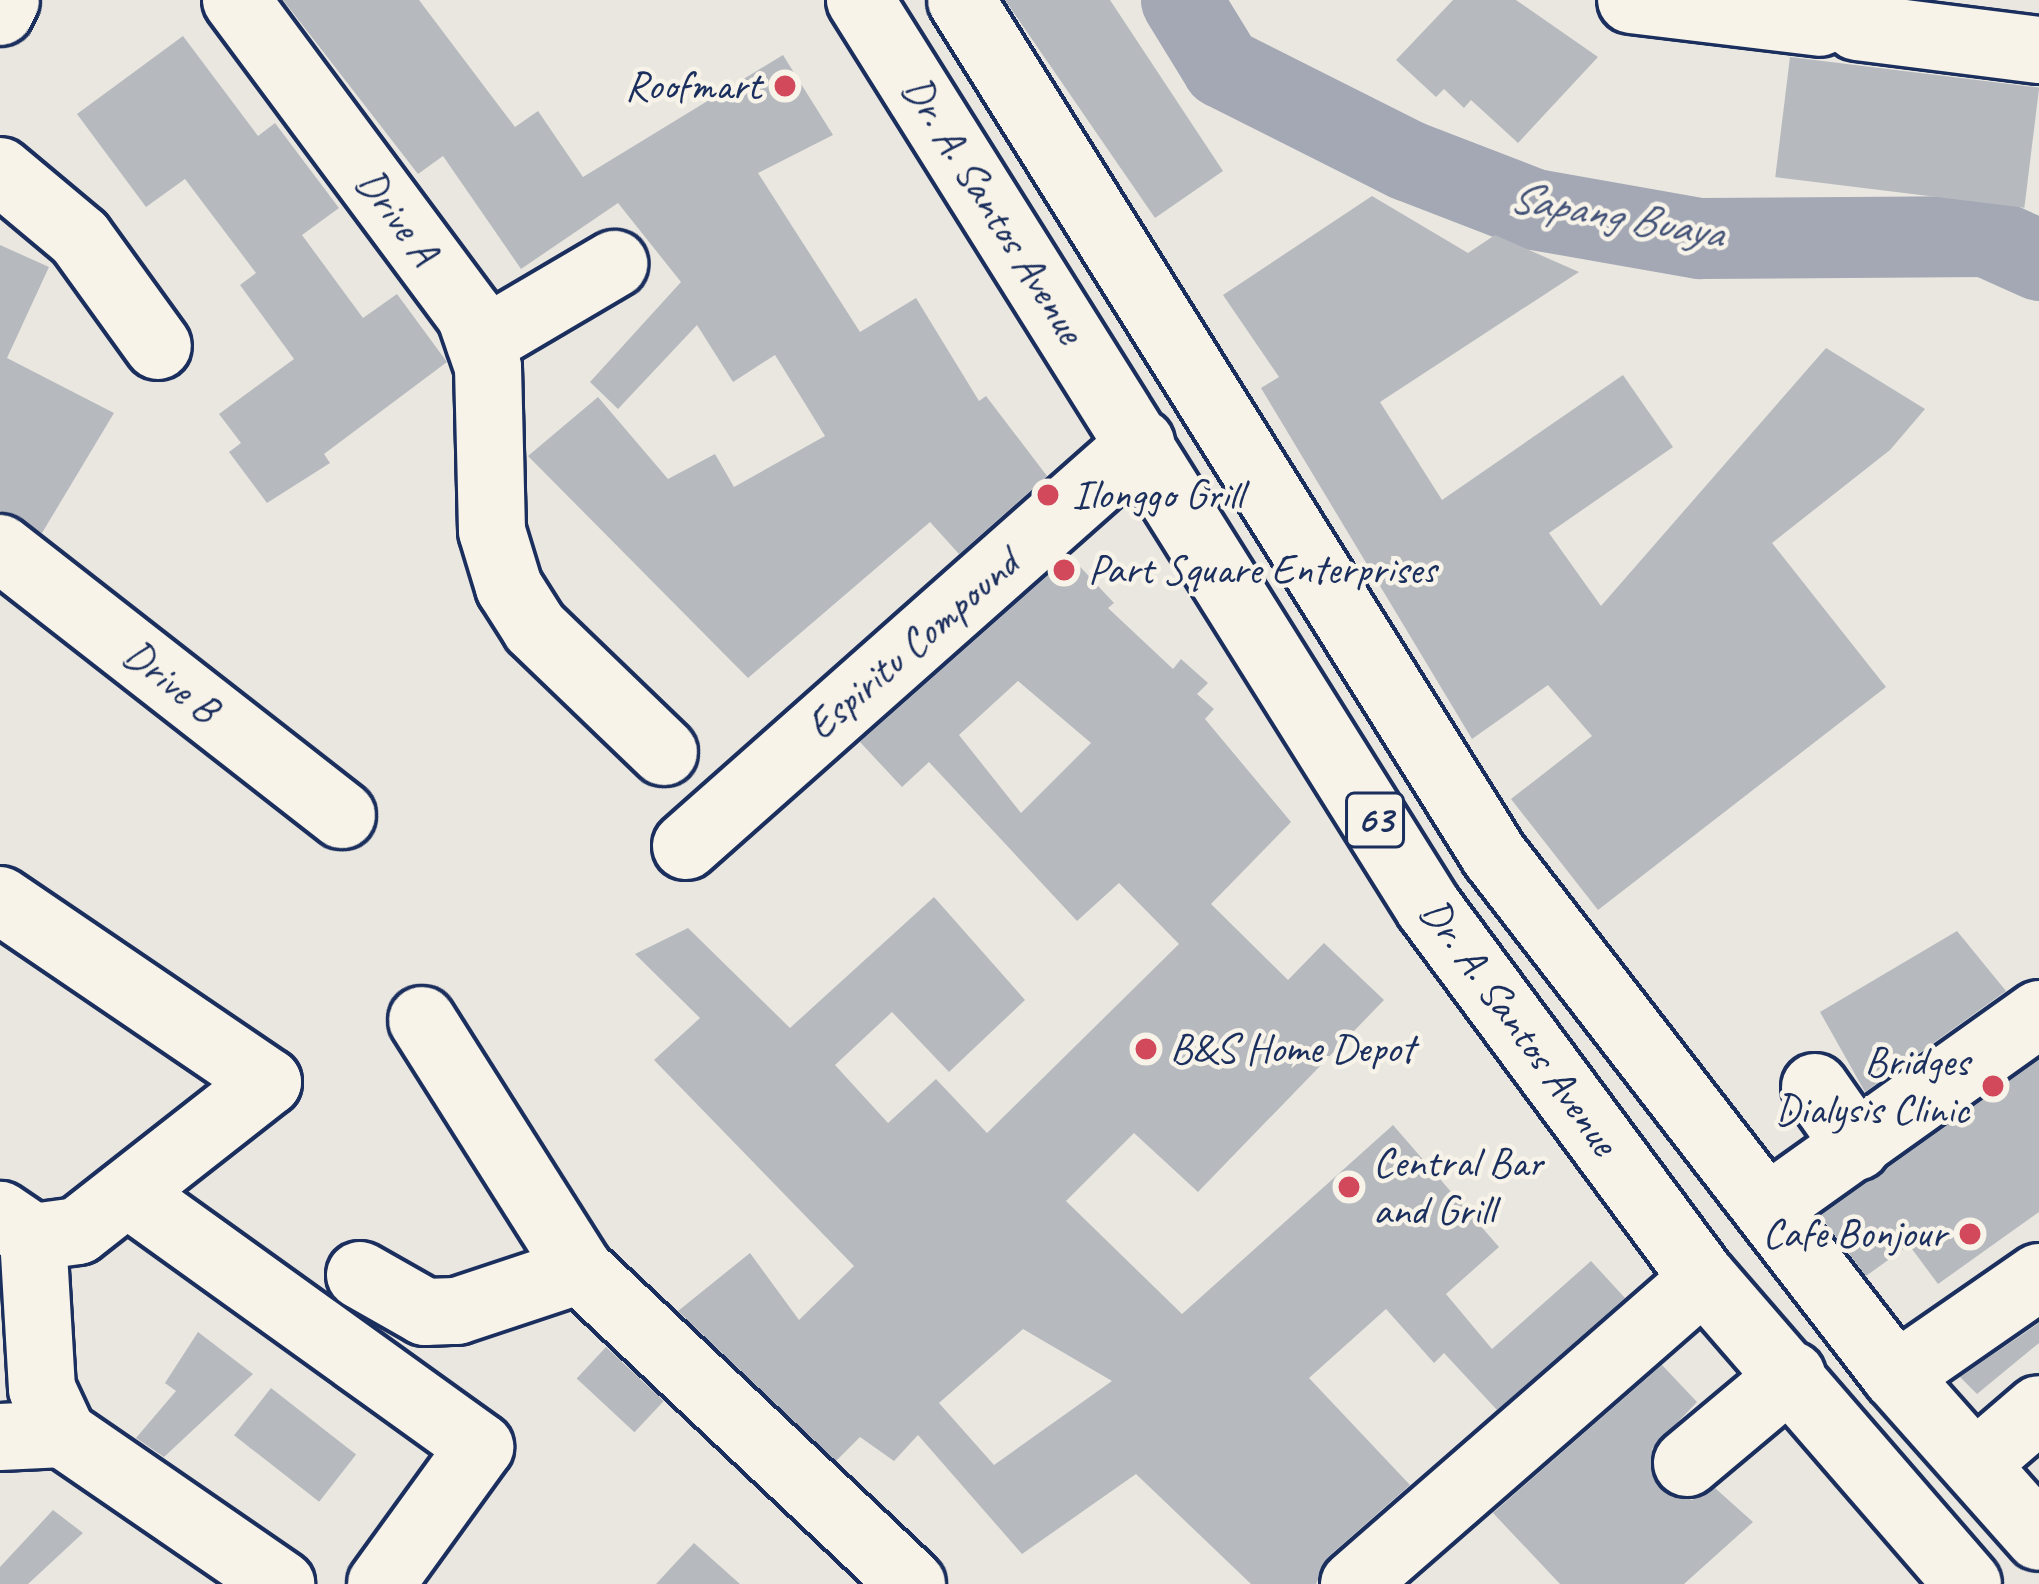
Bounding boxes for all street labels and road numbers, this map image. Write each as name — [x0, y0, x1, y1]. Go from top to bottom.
street label: Dr. A. Santos Avenue — [891, 67, 1095, 353]
street label: Drive A — [345, 159, 449, 275]
street label: Espiritu Compound — [797, 540, 1029, 750]
street label: Drive B — [113, 629, 229, 735]
road number: 63 — [1345, 787, 1405, 853]
street label: Dr. A. Santos Avenue — [1409, 889, 1629, 1165]

